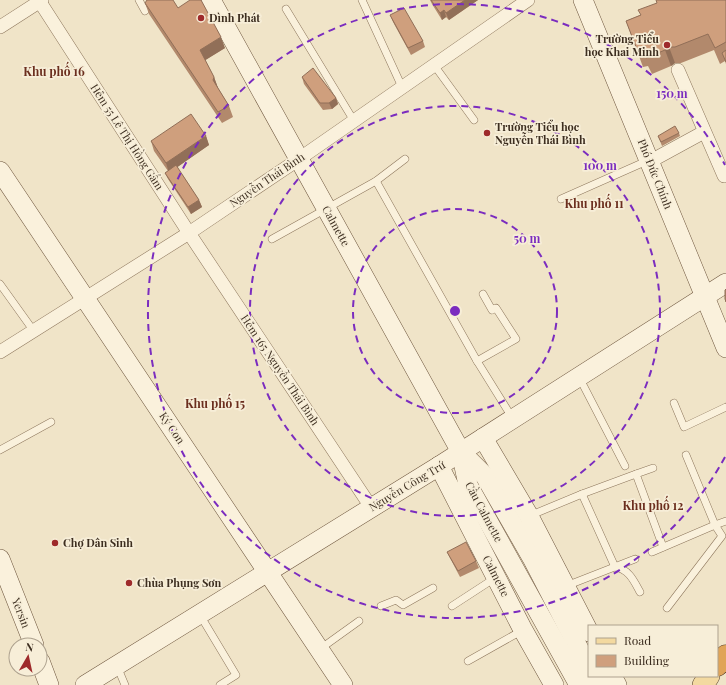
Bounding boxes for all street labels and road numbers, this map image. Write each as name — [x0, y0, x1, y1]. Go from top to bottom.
street label: Hẻm 55 Lê Thị Hồng Gấm — [87, 80, 168, 193]
street label: Phó Đức Chính — [635, 137, 677, 212]
street label: Nguyễn Thái Bình — [226, 149, 308, 210]
street label: Calmette — [319, 203, 354, 249]
street label: Hẻm 165 Nguyễn Thái Bình — [238, 311, 323, 429]
street label: Ký Con — [156, 409, 189, 447]
street label: Nguyễn Công Trứ — [366, 457, 448, 514]
street label: Cầu Calmette — [462, 479, 507, 545]
street label: Calmette — [480, 553, 513, 599]
street label: Yersin — [9, 595, 34, 630]

